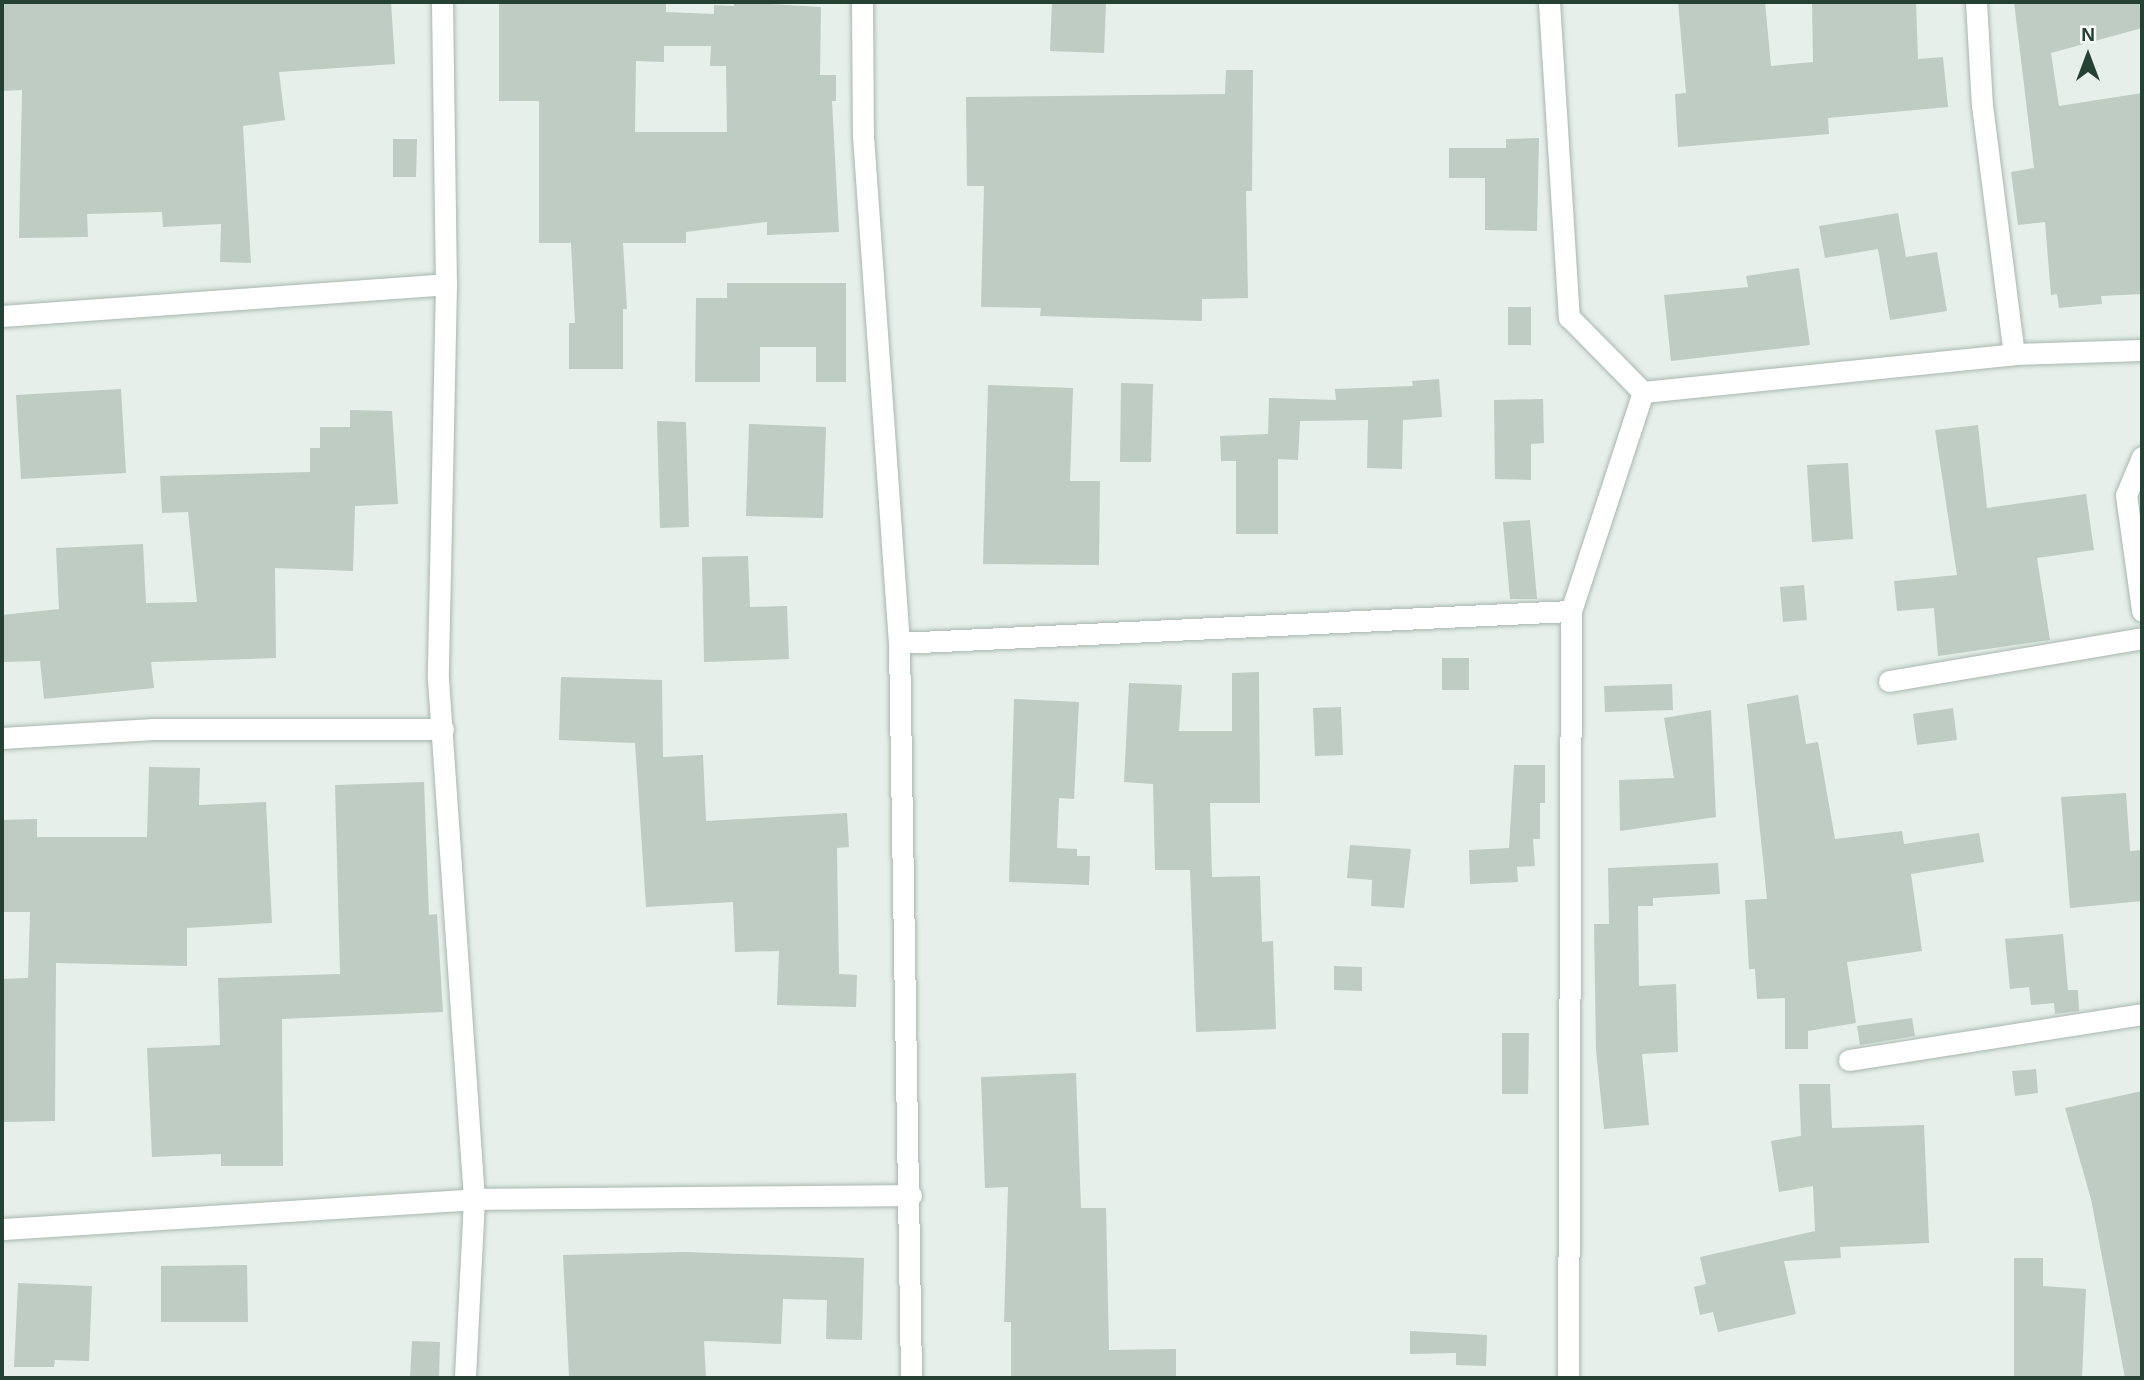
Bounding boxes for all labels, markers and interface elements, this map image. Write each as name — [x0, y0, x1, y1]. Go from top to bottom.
north arrow — [2053, 21, 2123, 91]
text: N — [2081, 24, 2095, 45]

